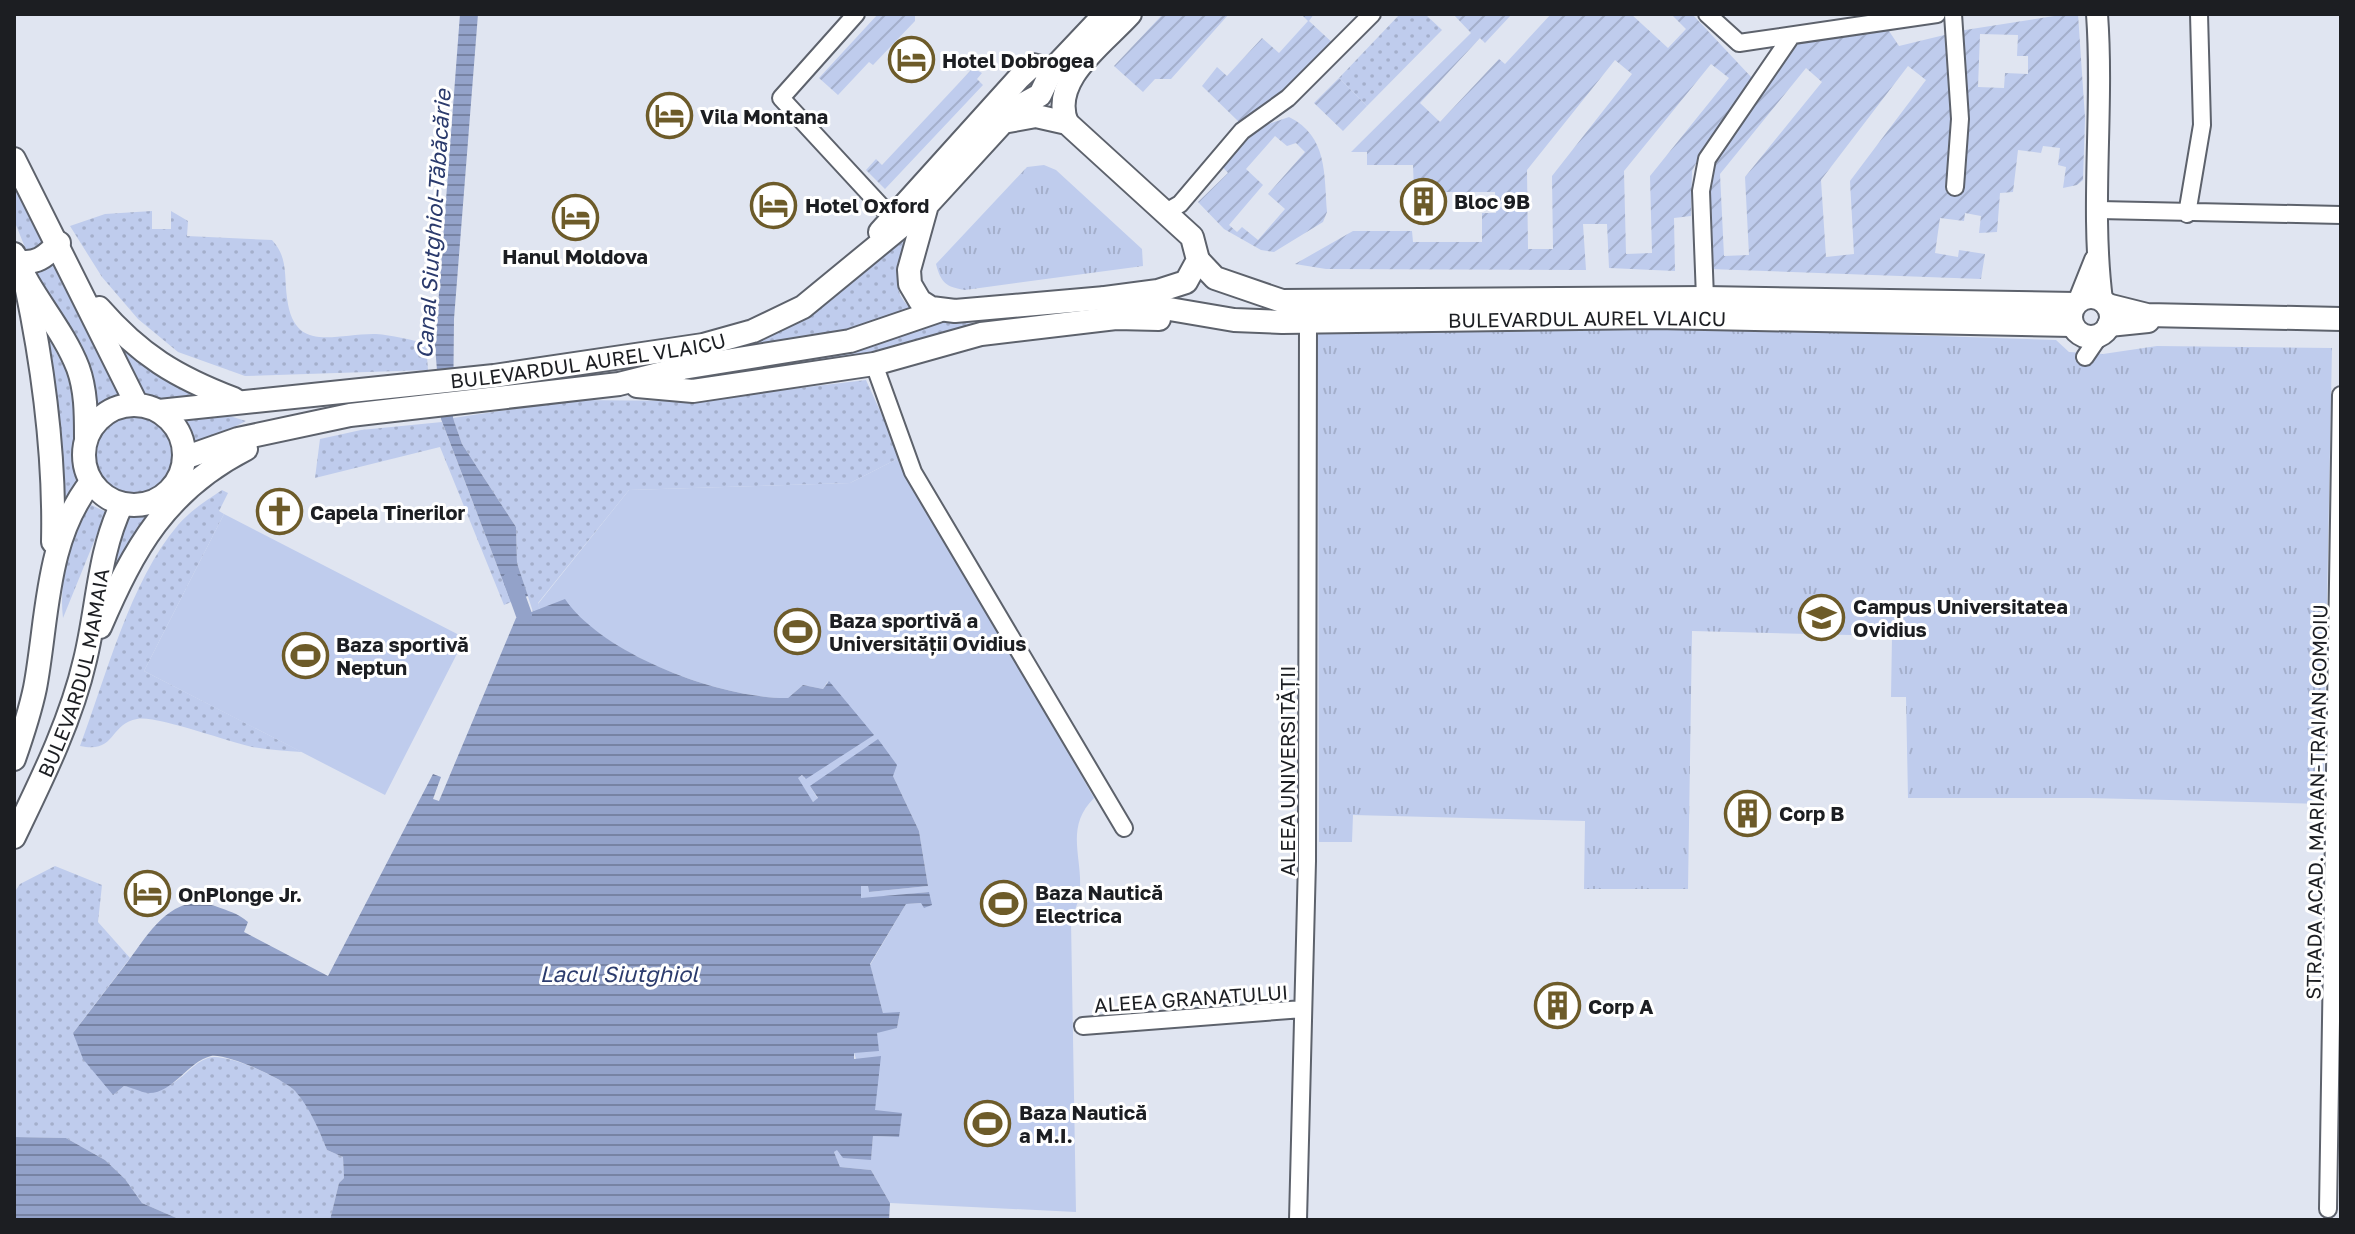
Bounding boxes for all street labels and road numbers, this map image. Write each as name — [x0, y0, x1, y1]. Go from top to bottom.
street label: BULEVARDUL AUREL VLAICU — [1448, 305, 1726, 332]
street label: BULEVARDUL AUREL VLAICU — [449, 327, 728, 393]
street label: BULEVARDUL MAMAIA — [32, 566, 113, 781]
street label: STRADA ACAD. MARIAN-TRAIAN GOMOIU — [2301, 604, 2331, 1000]
street label: ALEEA UNIVERSITĂȚII — [1275, 665, 1300, 877]
street label: ALEEA GRANATULUI — [1093, 979, 1289, 1017]

